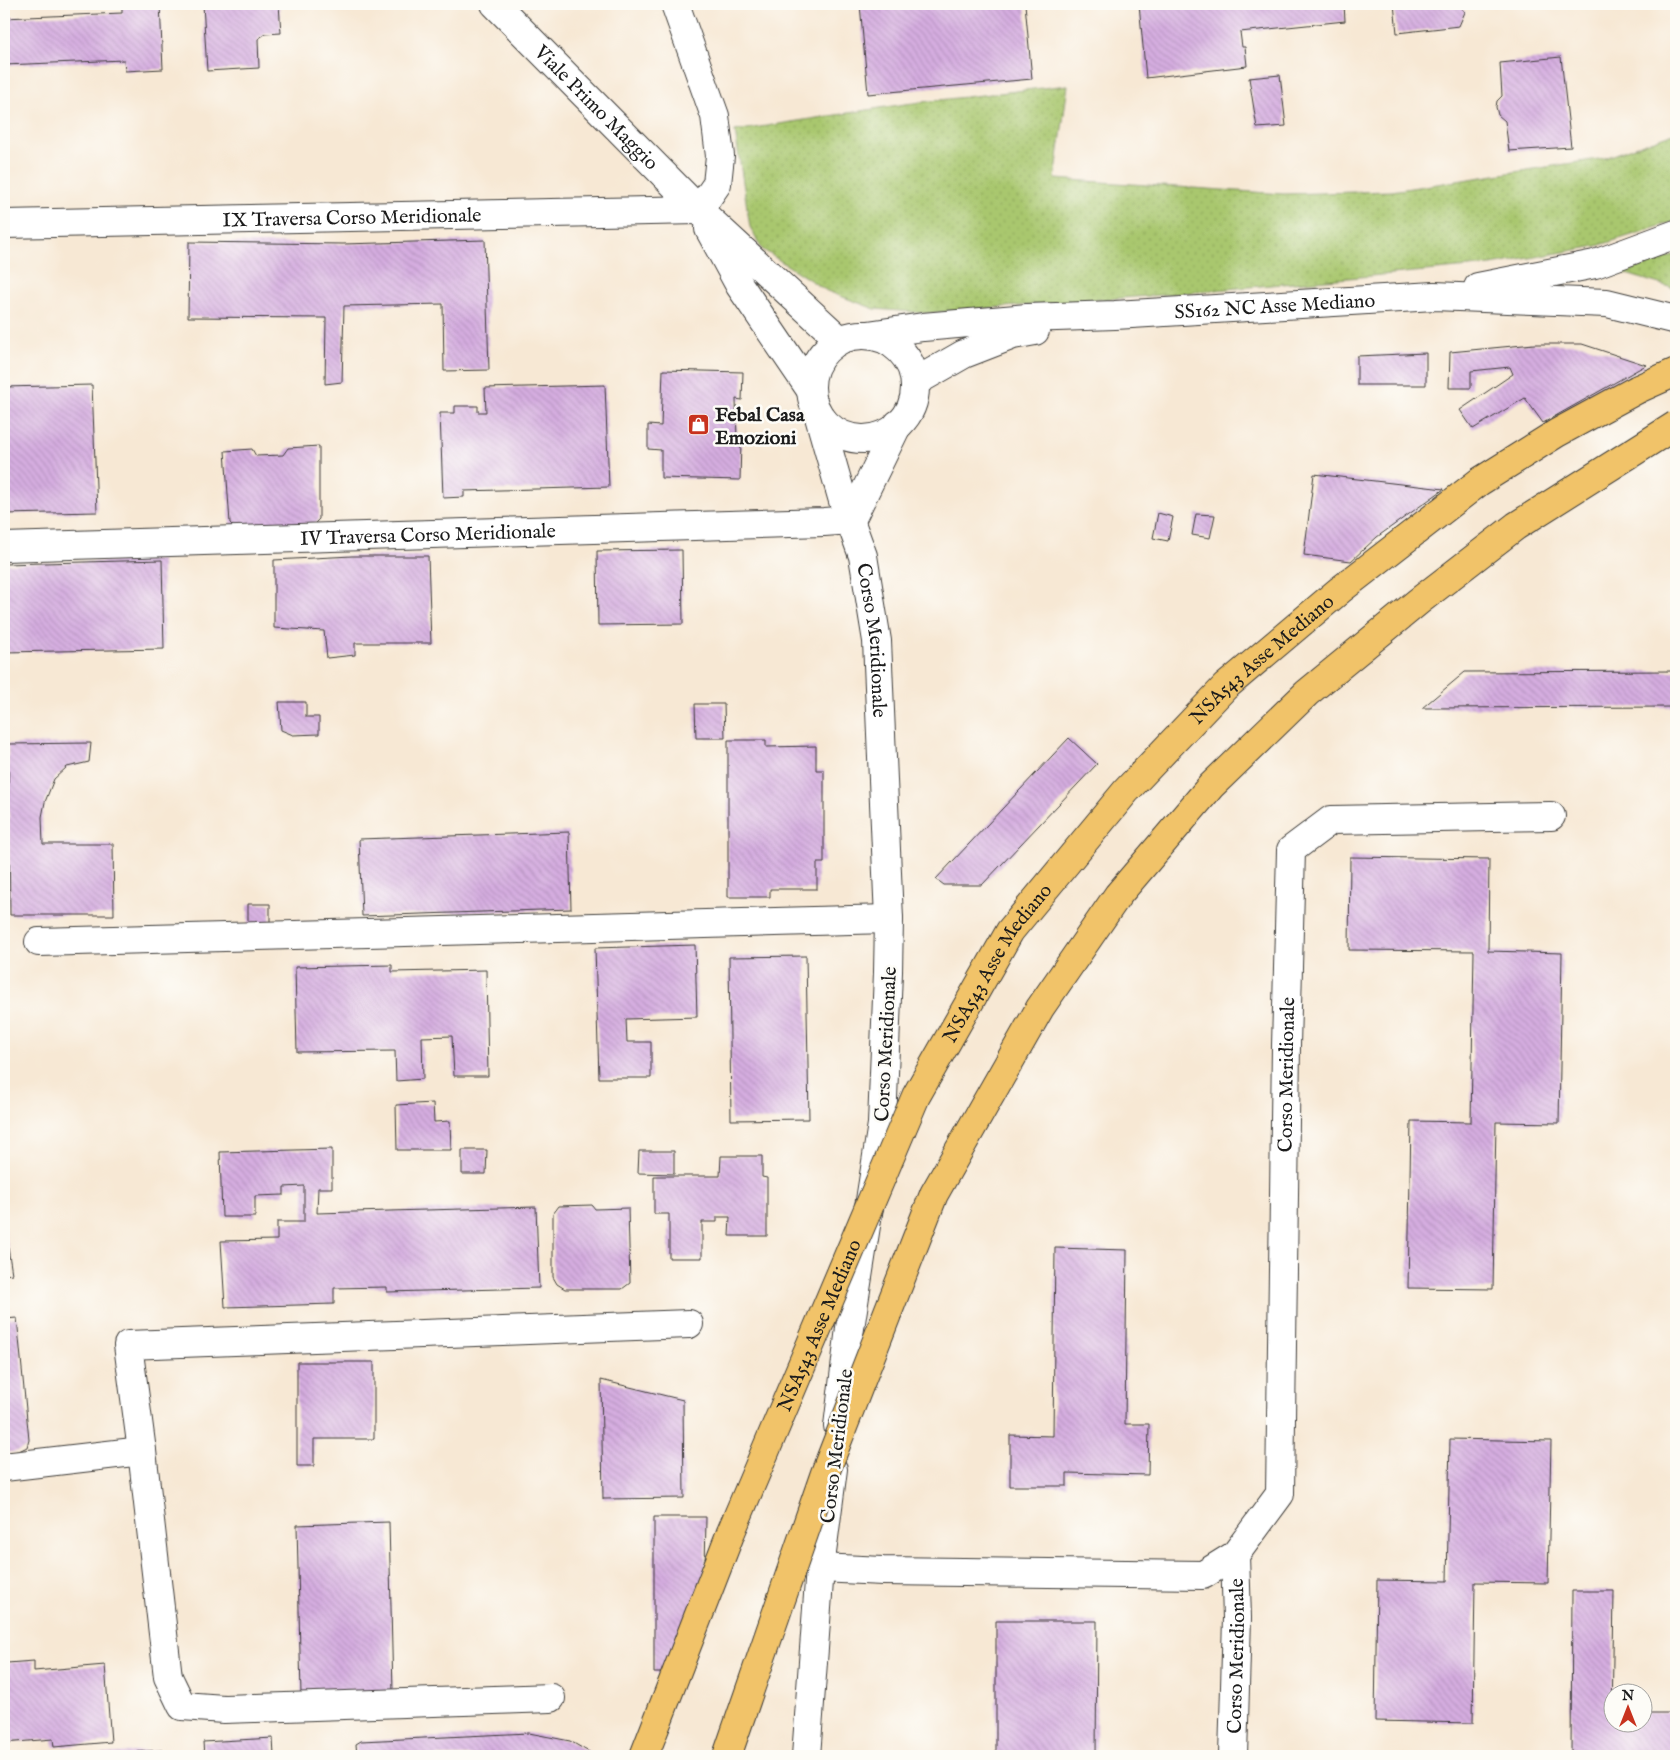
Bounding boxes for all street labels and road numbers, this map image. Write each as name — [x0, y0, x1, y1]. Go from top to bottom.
street label: Viale Primo Maggio — [528, 40, 663, 176]
street label: IX Traversa Corso Meridionale — [222, 203, 482, 234]
street label: SS162 NC Asse Mediano — [1174, 289, 1376, 325]
street label: IV Traversa Corso Meridionale — [300, 519, 556, 552]
street label: Corso Meridionale — [850, 561, 891, 718]
street label: NSA543 Asse Mediano — [1185, 589, 1340, 730]
street label: NSA543 Asse Mediano — [938, 879, 1058, 1048]
street label: Corso Meridionale — [870, 966, 903, 1122]
street label: Corso Meridionale — [1274, 997, 1301, 1153]
street label: NSA543 Asse Mediano — [773, 1236, 868, 1416]
street label: Corso Meridionale — [816, 1368, 859, 1525]
street label: Corso Meridionale — [1223, 1578, 1251, 1734]

